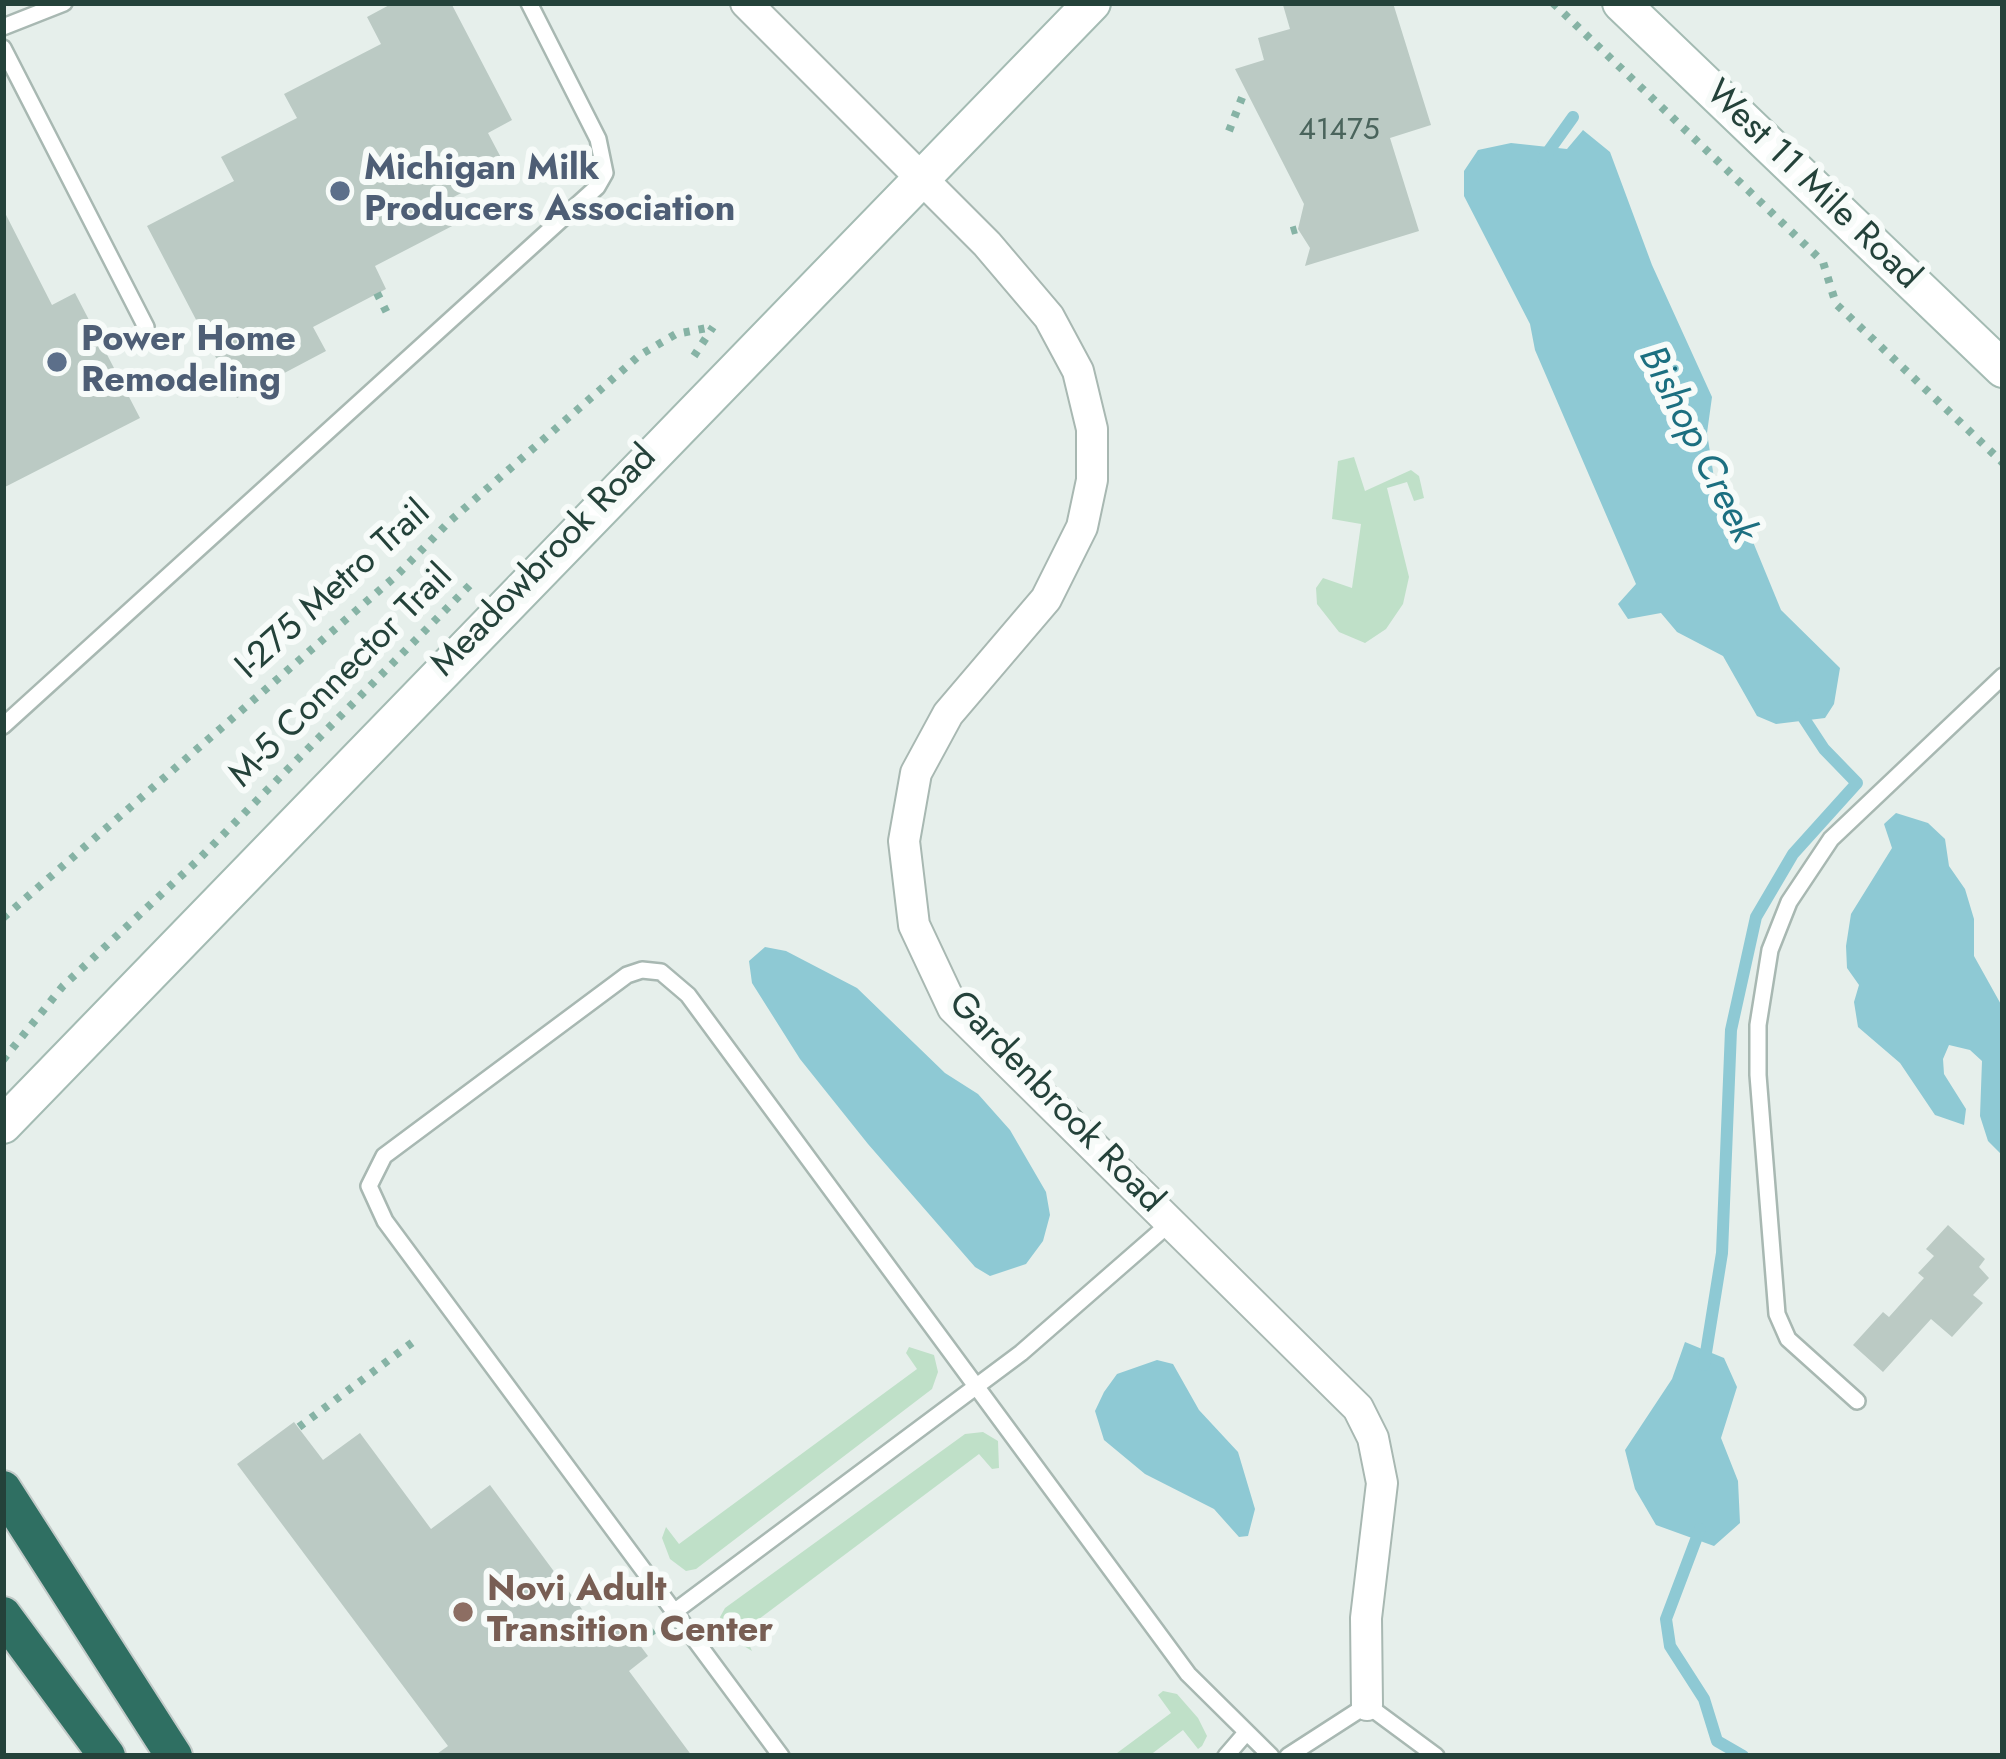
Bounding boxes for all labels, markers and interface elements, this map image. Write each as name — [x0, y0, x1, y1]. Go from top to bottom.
street label: West 11 Mile Road — [1695, 72, 1929, 300]
house number: 41475 — [1298, 114, 1380, 150]
place label: Michigan Milk Producers Association — [364, 148, 736, 233]
marker: Michigan Milk Producers Association — [327, 178, 353, 204]
place label: Power Home Remodeling — [81, 319, 296, 404]
water label: Bishop Creek — [1627, 339, 1765, 551]
marker: Power Home Remodeling — [44, 349, 70, 375]
street label: Meadowbrook Road — [424, 437, 666, 687]
street label: I-275 Metro Trail — [228, 492, 440, 690]
street label: M-5 Connector Trail — [221, 556, 463, 798]
street label: Gardenbrook Road — [938, 983, 1172, 1223]
place label: Novi Adult Transition Center — [487, 1569, 773, 1654]
marker: Novi Adult Transition Center — [450, 1599, 476, 1625]

